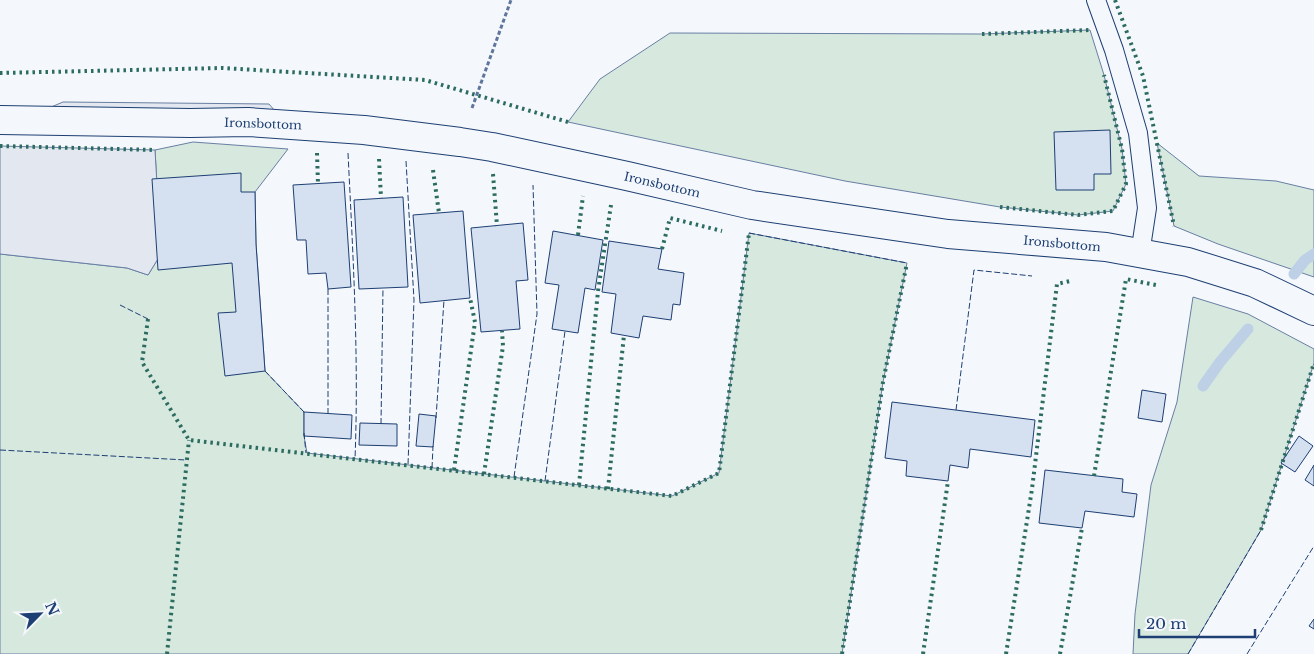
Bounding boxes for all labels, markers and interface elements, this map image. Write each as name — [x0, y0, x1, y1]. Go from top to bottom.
street label: Ironsbottom — [224, 115, 302, 132]
street label: Ironsbottom — [623, 168, 702, 201]
street label: Ironsbottom — [1023, 233, 1101, 254]
north arrow — [15, 589, 65, 639]
text: N — [41, 599, 63, 618]
scale bar — [1139, 606, 1255, 638]
text: 20 m — [1146, 614, 1186, 633]

